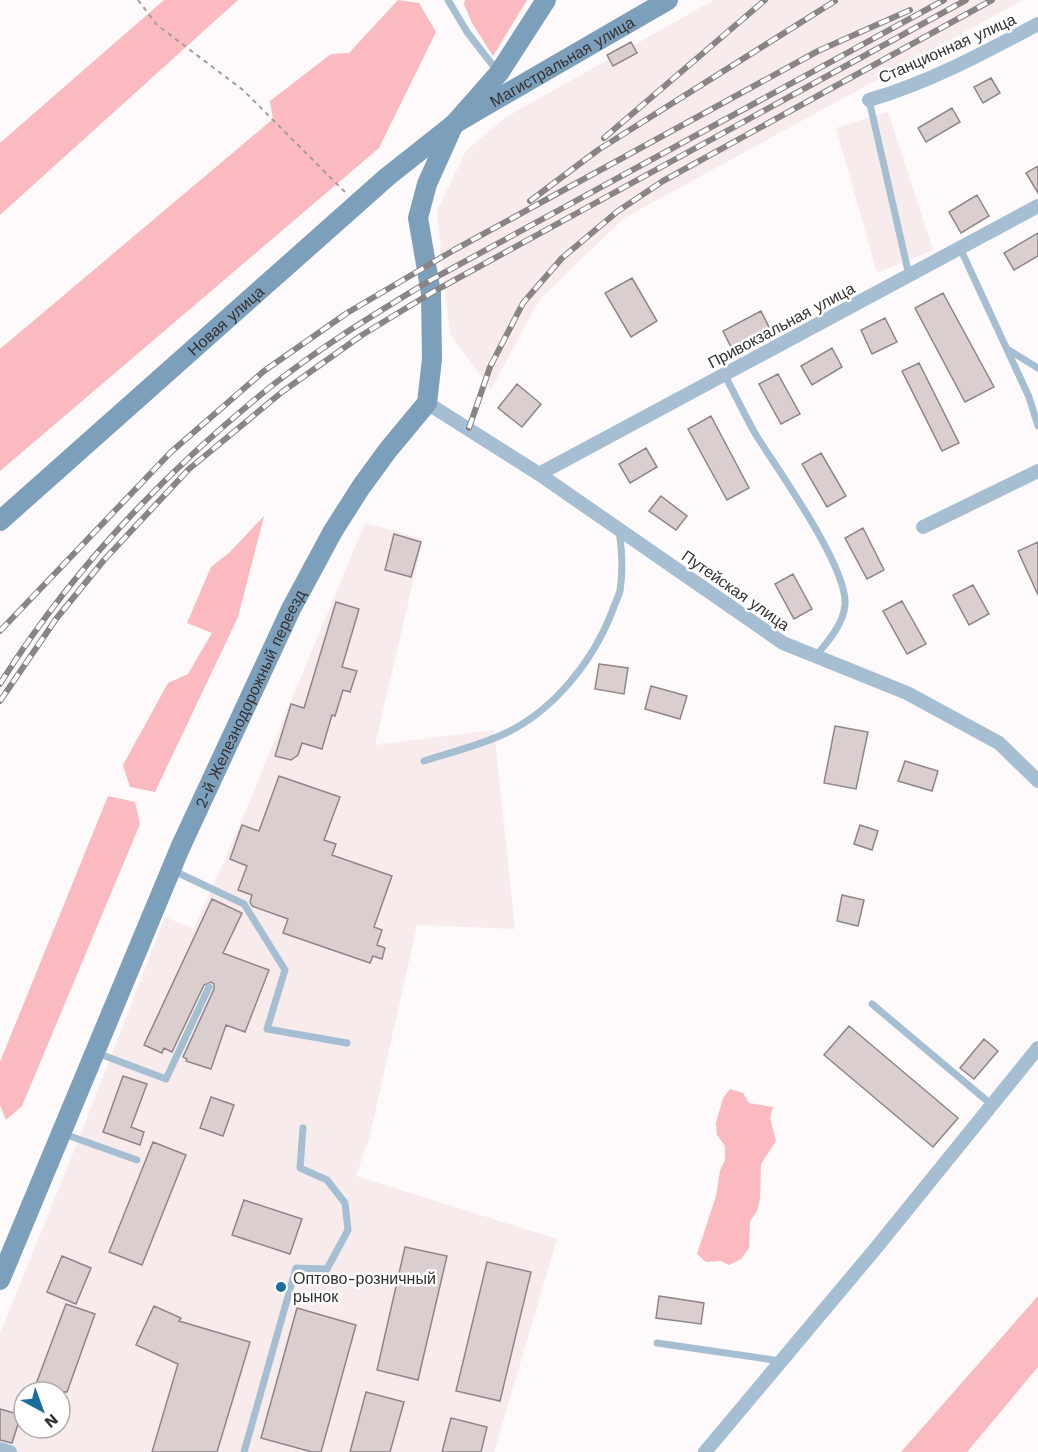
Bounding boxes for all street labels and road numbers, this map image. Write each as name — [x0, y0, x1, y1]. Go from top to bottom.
street label: Станционная улица — [876, 10, 1019, 87]
street label: Магистральная улица — [487, 13, 638, 111]
street label: Привокзальная улица — [705, 279, 858, 372]
street label: Новая улица — [184, 282, 268, 360]
street label: Путейская улица — [678, 546, 793, 635]
street label: 2-й Железнодорожный переезд — [191, 586, 310, 811]

